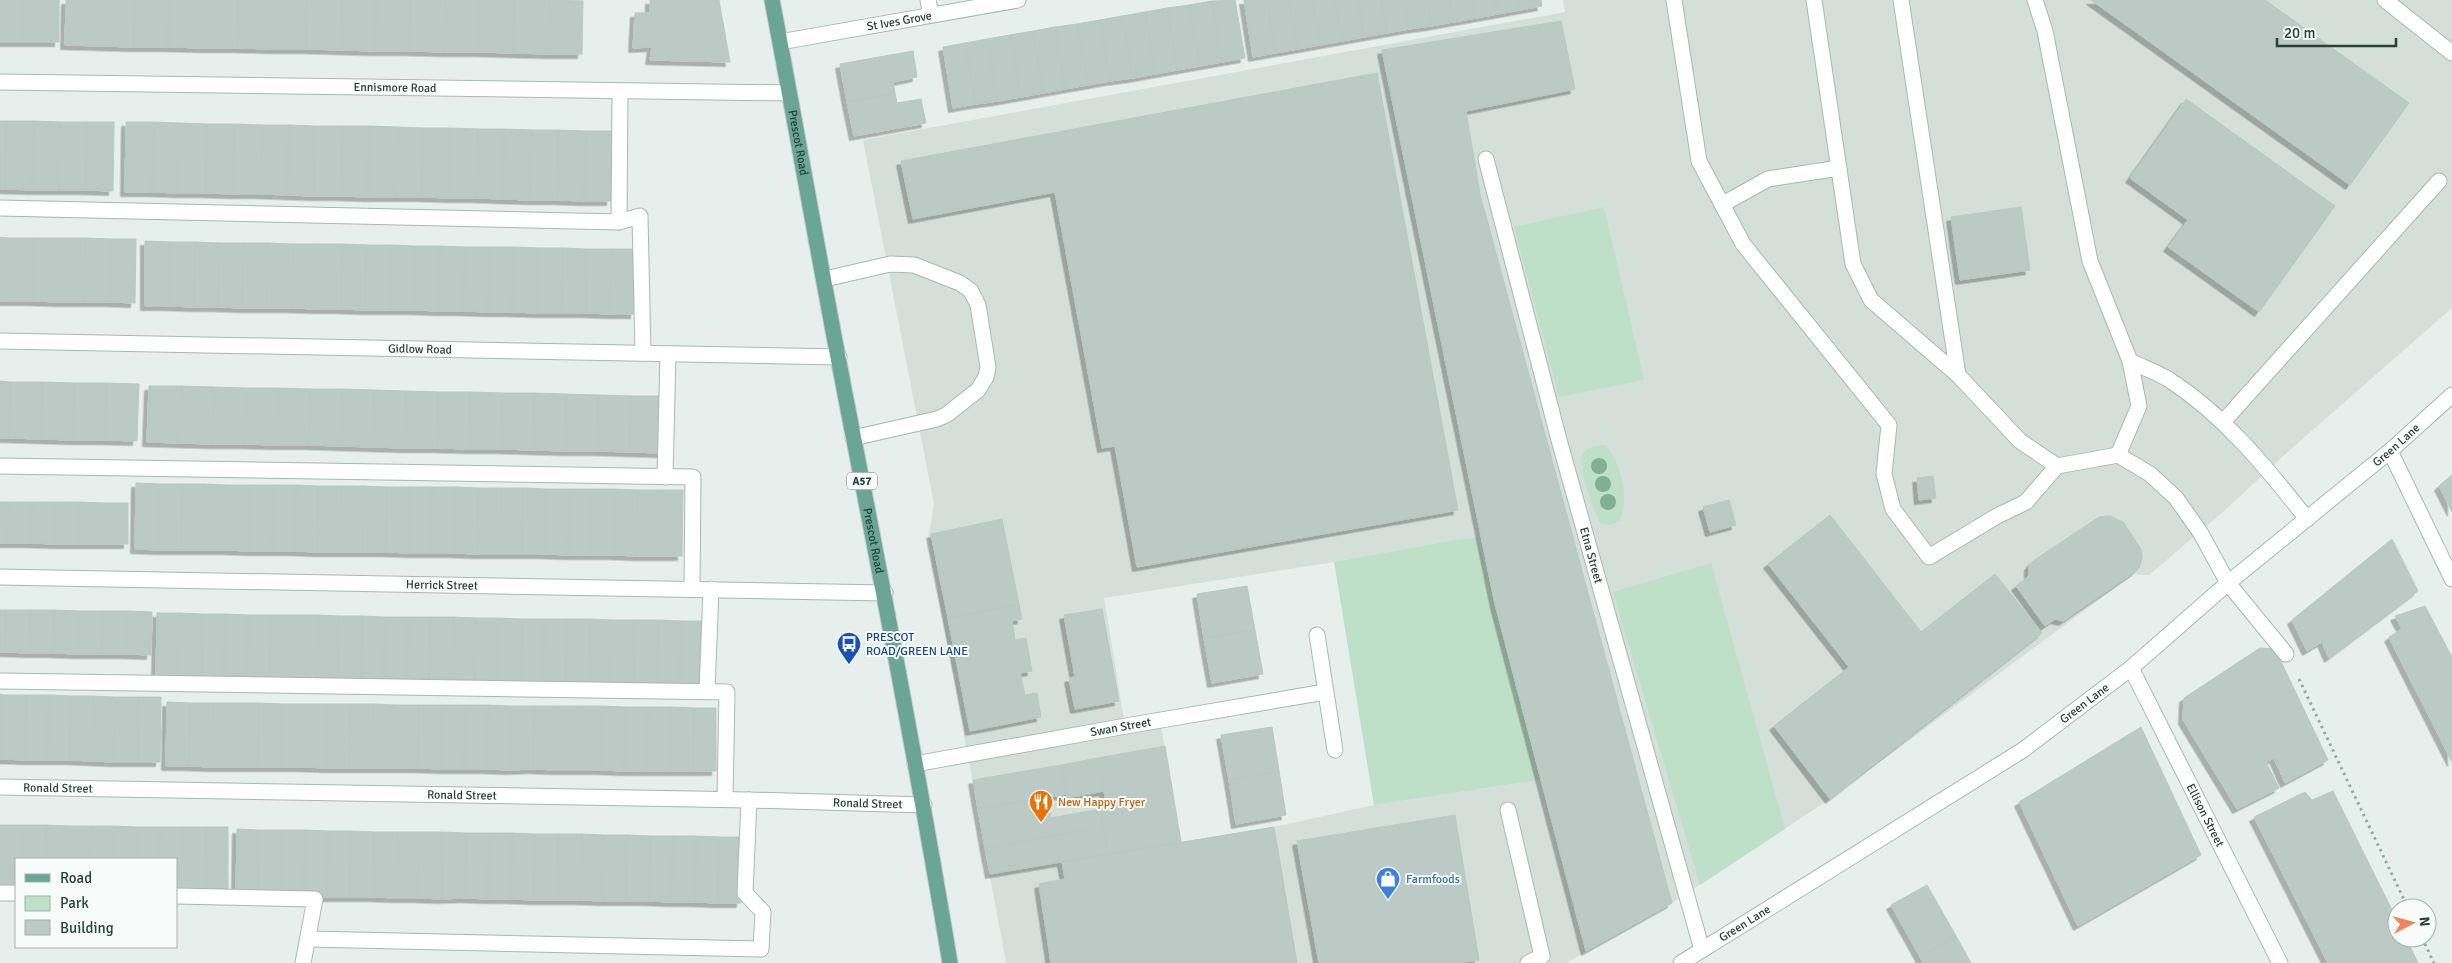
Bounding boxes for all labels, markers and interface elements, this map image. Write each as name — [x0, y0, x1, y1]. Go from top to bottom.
street label: St Ives Grove — [866, 8, 933, 34]
scale bar — [2277, 15, 2396, 47]
text: 20 m — [2284, 24, 2315, 42]
street label: Ennismore Road — [353, 79, 436, 96]
street label: Prescot Road — [785, 109, 812, 177]
street label: Gidlow Road — [388, 341, 452, 357]
street label: Green Lane — [2369, 420, 2423, 470]
road number: A57 — [847, 472, 877, 490]
street label: Prescot Road — [860, 507, 887, 575]
street label: Etna Street — [1576, 526, 1606, 585]
street label: Herrick Street — [406, 577, 478, 593]
place label: PRESCOT ROAD/GREEN LANE — [866, 630, 968, 659]
bus stop icon: PRESCOT ROAD/GREEN LANE — [836, 631, 862, 665]
street label: Green Lane — [2057, 680, 2112, 727]
street label: Swan Street — [1089, 714, 1152, 740]
street label: Ronald Street — [23, 780, 93, 796]
street label: Ellison Street — [2183, 781, 2228, 849]
street label: Ronald Street — [427, 787, 497, 803]
restaurant icon: New Happy Fryer — [1028, 789, 1054, 823]
street label: Ronald Street — [833, 795, 903, 812]
place label: New Happy Fryer — [1058, 795, 1146, 810]
legend — [15, 858, 178, 948]
shop icon: Farmfoods — [1375, 866, 1401, 900]
text: Road — [60, 869, 92, 887]
place label: Farmfoods — [1406, 872, 1460, 887]
text: Park — [60, 894, 89, 912]
north arrow — [2387, 898, 2437, 948]
street label: Green Lane — [1716, 902, 1773, 945]
text: N — [2415, 916, 2433, 927]
text: Building — [60, 919, 114, 937]

